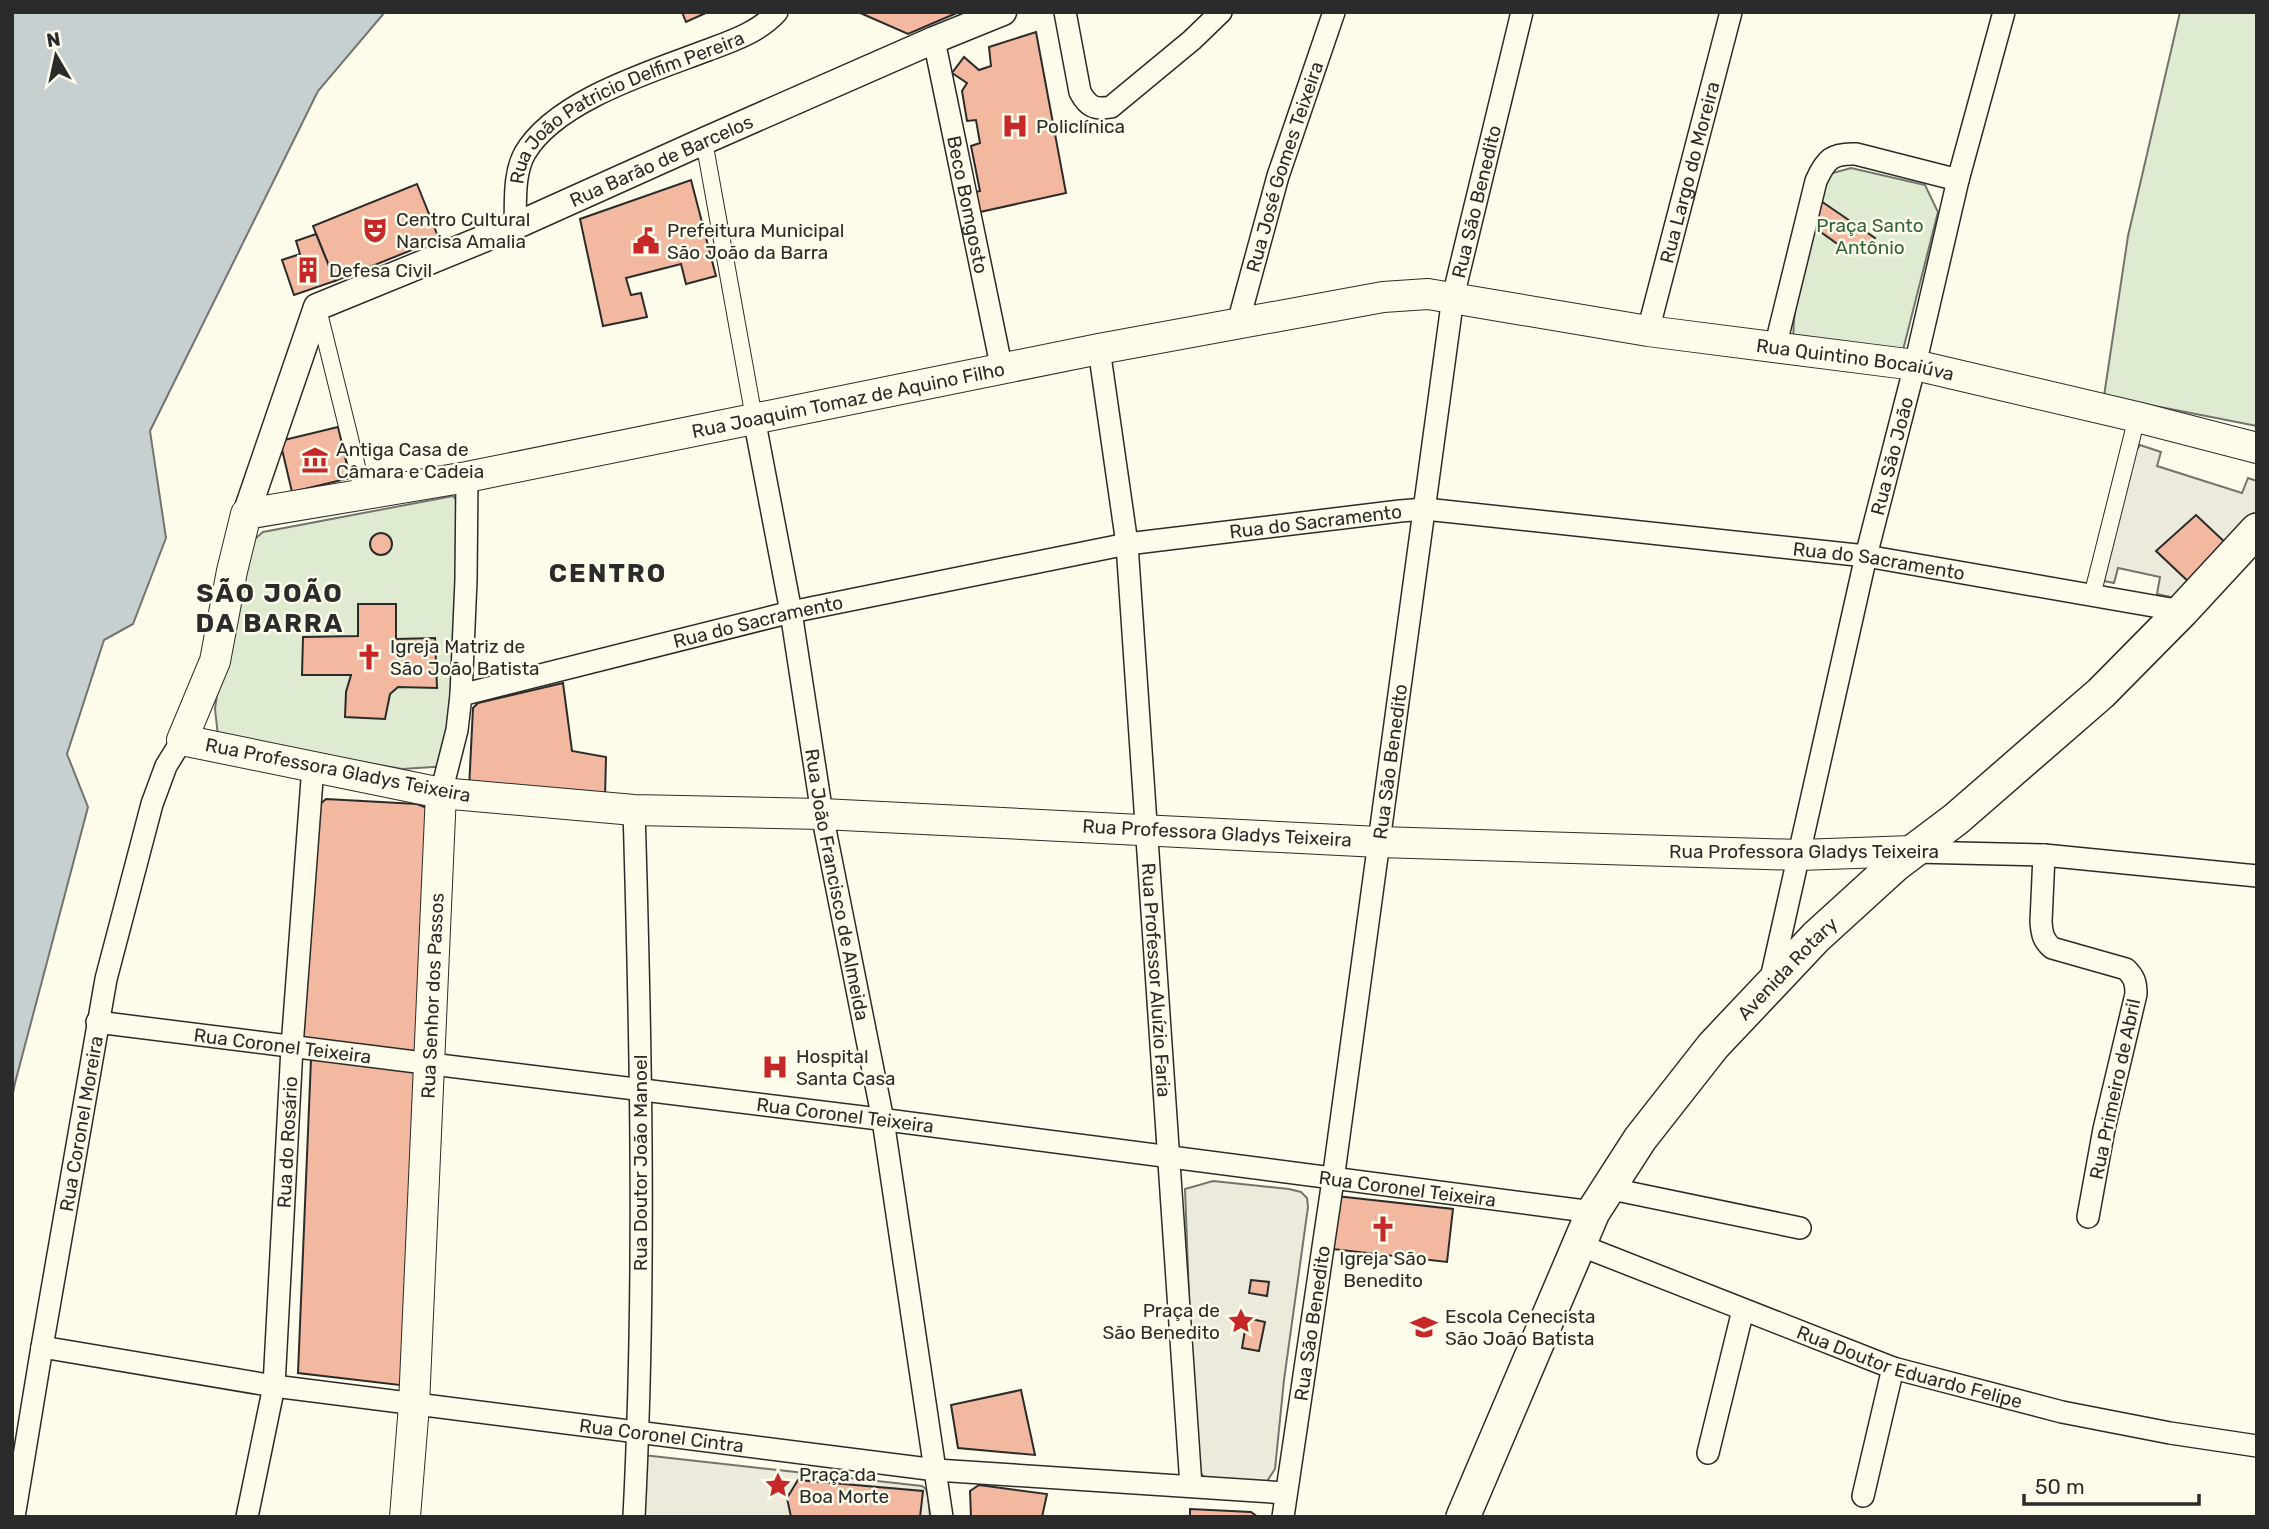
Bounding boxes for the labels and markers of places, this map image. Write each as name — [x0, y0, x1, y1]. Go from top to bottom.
hospital icon: Policlínica — [1000, 111, 1030, 141]
place label: Policlínica — [1036, 115, 1125, 138]
place label: Centro Cultural Narcisa Amalia — [396, 208, 530, 253]
theatre icon: Centro Cultural Narcisa Amalia — [360, 215, 390, 245]
place label: Prefeitura Municipal São João da Barra — [667, 219, 844, 264]
public building icon: Prefeitura Municipal São João da Barra — [631, 226, 661, 256]
building icon: Defesa Civil — [293, 255, 323, 285]
place label: Defesa Civil — [329, 259, 432, 282]
place label: Antiga Casa de Câmara e Cadeia — [336, 438, 484, 483]
museum icon: Antiga Casa de Câmara e Cadeia — [300, 445, 330, 475]
place label: Igreja Matriz de São João Batista — [390, 635, 540, 680]
church icon: Igreja Matriz de São João Batista — [354, 642, 384, 672]
place label: Hospital Santa Casa — [796, 1045, 896, 1090]
hospital icon: Hospital Santa Casa — [760, 1052, 790, 1082]
church icon: Igreja São Benedito — [1368, 1214, 1398, 1244]
place label: Igreja São Benedito — [1339, 1247, 1427, 1292]
place label: Praça de São Benedito — [1102, 1299, 1220, 1344]
place label: Escola Cenecista São João Batista — [1445, 1305, 1596, 1350]
place icon: Praça de São Benedito — [1226, 1306, 1256, 1336]
school or university icon: Escola Cenecista São João Batista — [1409, 1312, 1439, 1342]
place label: Praça da Boa Morte — [799, 1463, 889, 1508]
place icon: Praça da Boa Morte — [763, 1470, 793, 1500]

